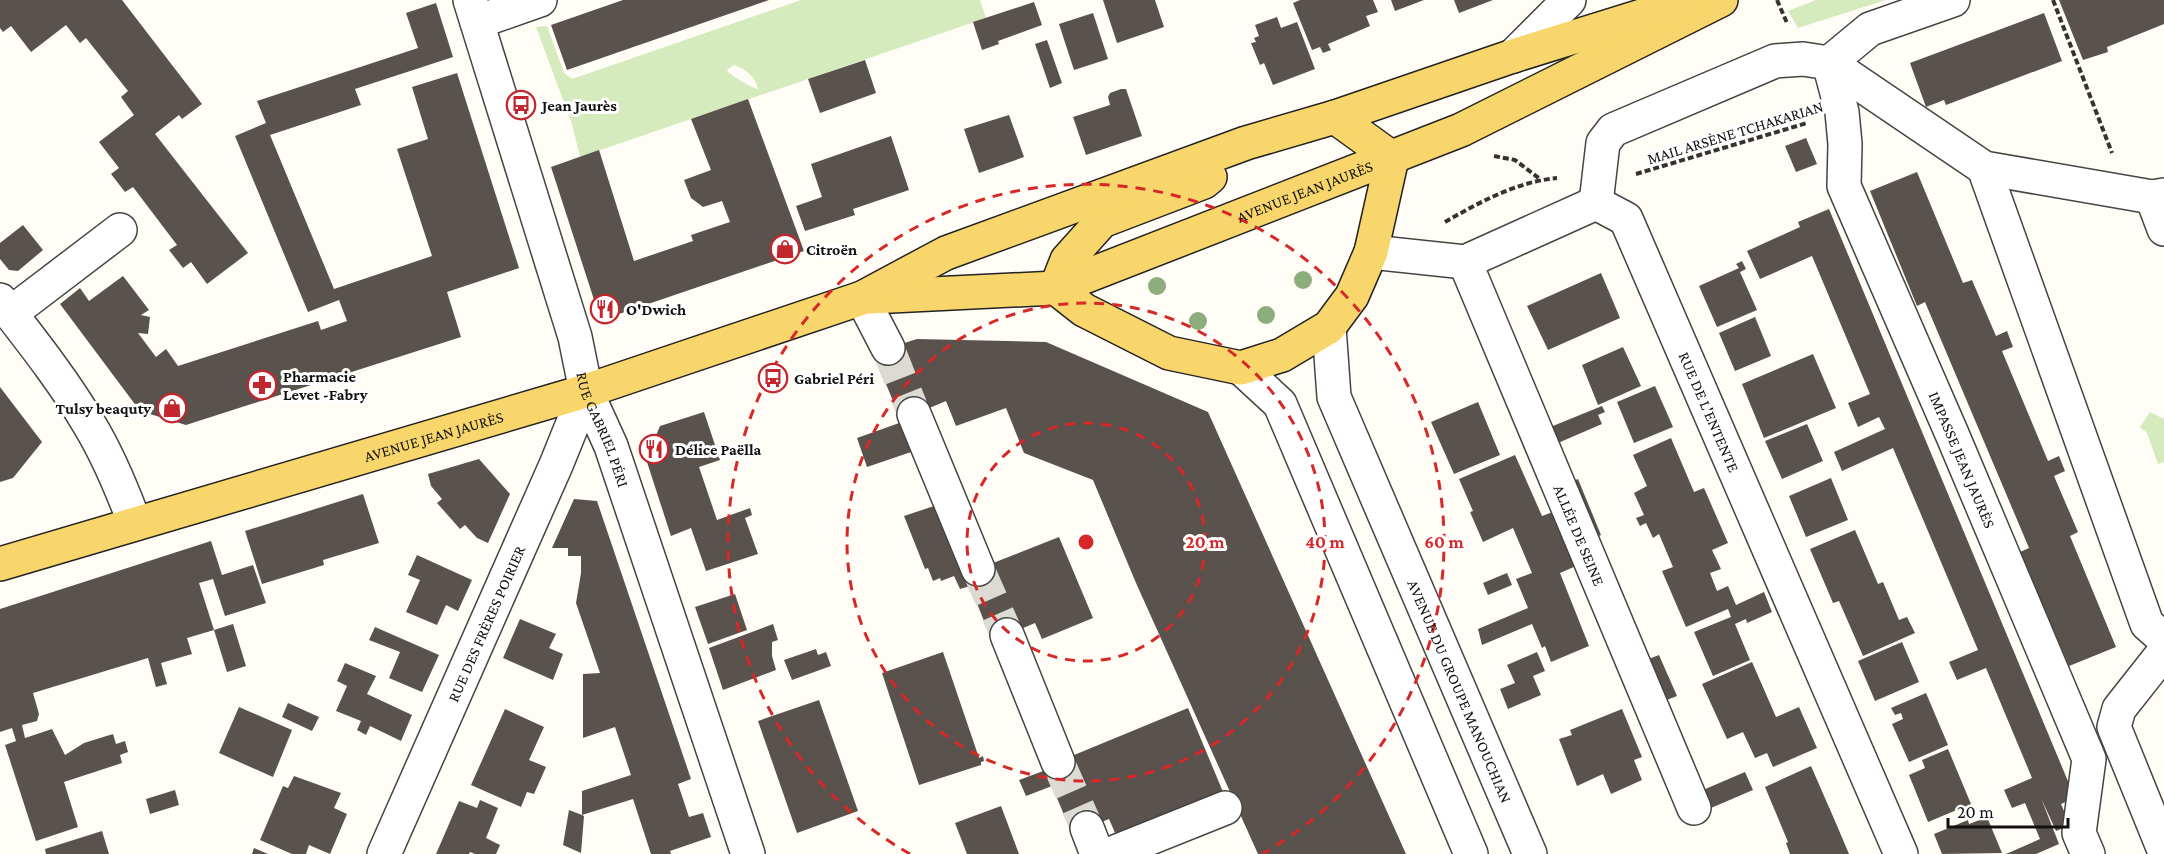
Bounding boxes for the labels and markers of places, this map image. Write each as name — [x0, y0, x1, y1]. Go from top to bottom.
bus stop icon: Jean Jaurès — [505, 89, 537, 121]
place label: Jean Jaurès — [540, 97, 617, 114]
shop icon: Citroën — [769, 233, 801, 265]
place label: Citroën — [806, 241, 857, 258]
restaurant icon: O'Dwich — [589, 293, 621, 325]
place label: O'Dwich — [626, 301, 686, 318]
bus stop icon: Gabriel Péri — [757, 362, 789, 394]
place label: Pharmacie Levet -Fabry — [283, 368, 368, 403]
pharmacy icon: Pharmacie Levet -Fabry — [246, 369, 278, 401]
place label: Gabriel Péri — [794, 370, 874, 387]
shop icon: Tulsy beaquty — [156, 392, 188, 424]
place label: Tulsy beaquty — [56, 400, 151, 417]
restaurant icon: Délice Paëlla — [638, 433, 670, 465]
place label: Délice Paëlla — [675, 441, 762, 458]
centre of rings — [1076, 532, 1096, 552]

